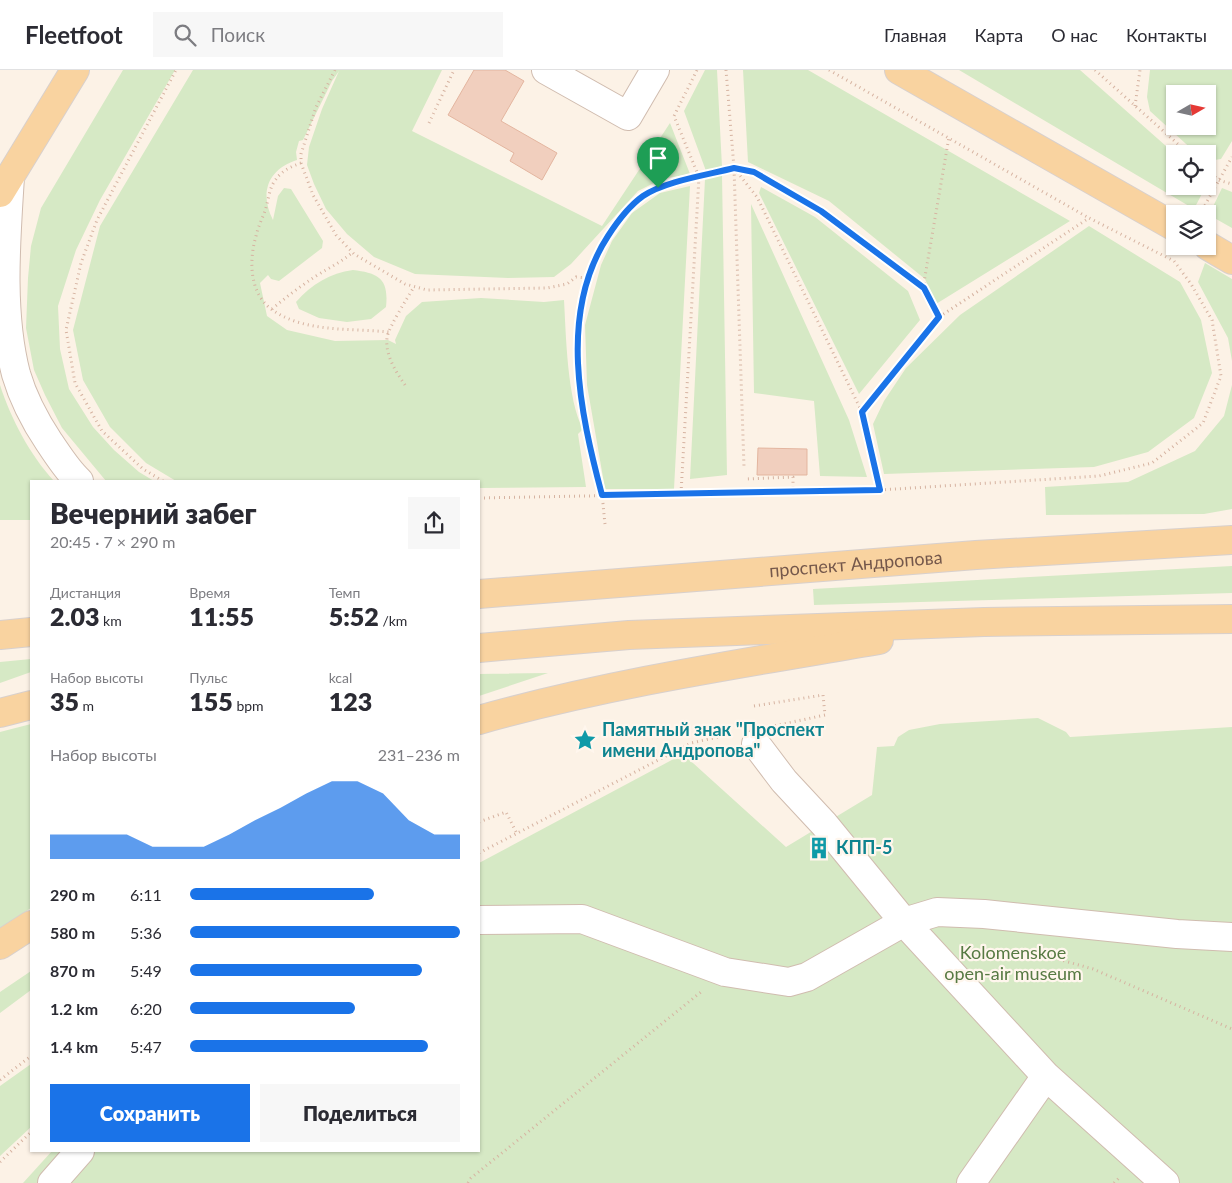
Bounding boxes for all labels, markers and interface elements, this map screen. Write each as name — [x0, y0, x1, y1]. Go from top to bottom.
search box — [153, 12, 503, 57]
text: Fleetfoot — [25, 20, 123, 49]
icon: search — [171, 21, 199, 49]
text: Поиск — [211, 23, 265, 46]
text: Главная — [884, 24, 947, 46]
text: Карта — [975, 24, 1023, 46]
text: О нас — [1051, 24, 1098, 46]
text: Контакты — [1126, 24, 1207, 46]
north arrow — [1166, 85, 1216, 135]
map controls — [1166, 85, 1216, 255]
pin — [637, 137, 679, 188]
icon: arrive — [644, 144, 672, 172]
button: locate — [1166, 145, 1216, 195]
button: layers — [1166, 205, 1216, 255]
text: Вечерний забег — [50, 496, 256, 530]
button: share — [408, 497, 460, 549]
text: 20:45 · 7 × 290 m — [50, 532, 175, 551]
street label: проспект Андропова — [768, 546, 943, 581]
text: Дистанция — [50, 584, 121, 601]
text: Время — [189, 584, 230, 601]
text: Темп — [329, 584, 360, 601]
text: 2.03 — [50, 601, 99, 631]
text: 11:55 — [189, 601, 254, 631]
text: 5:52 — [329, 601, 379, 631]
text: km — [99, 612, 122, 629]
text: /km — [379, 612, 407, 629]
text: Набор высоты — [50, 669, 143, 686]
text: Пульс — [189, 669, 228, 686]
text: kcal — [329, 669, 352, 686]
text: 35 — [50, 686, 79, 716]
text: 155 — [189, 686, 233, 716]
text: 123 — [329, 686, 372, 716]
text: m — [79, 697, 94, 714]
text: bpm — [233, 697, 264, 714]
place label: Памятный знак "Проспект имени Андропова" — [602, 718, 825, 761]
place icon: Памятный знак "Проспект имени Андропова" — [572, 727, 598, 753]
text: Набор высоты — [50, 745, 157, 764]
text: 231–236 m — [378, 745, 460, 764]
building icon: КПП-5 — [806, 835, 832, 861]
place label: КПП-5 — [836, 836, 893, 858]
text: 290 m — [50, 885, 95, 904]
text: 6:11 — [130, 885, 162, 904]
text: 580 m — [50, 923, 95, 942]
text: 5:36 — [130, 923, 162, 942]
park label: Kolomenskoe open-air museum — [944, 941, 1082, 984]
text: 870 m — [50, 961, 95, 980]
text: 5:49 — [130, 961, 162, 980]
text: 1.2 km — [50, 999, 98, 1018]
text: 6:20 — [130, 999, 162, 1018]
text: 1.4 km — [50, 1037, 98, 1056]
text: 5:47 — [130, 1037, 162, 1056]
button: Сохранить — [50, 1084, 250, 1142]
button: Поделиться — [260, 1084, 460, 1142]

